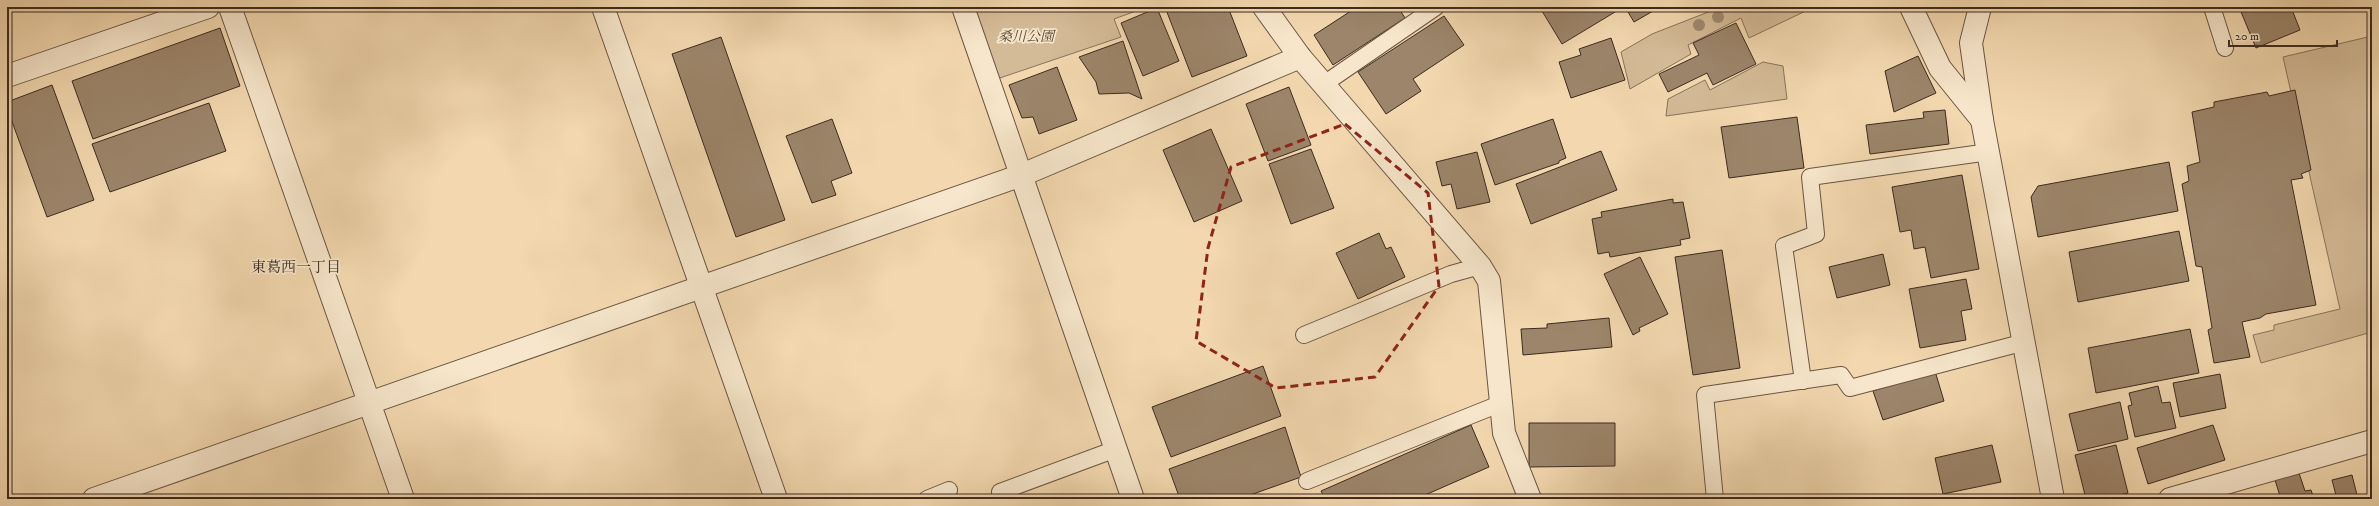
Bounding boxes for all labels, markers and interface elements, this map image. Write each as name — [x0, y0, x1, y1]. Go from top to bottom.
scale bar — [2229, 22, 2337, 48]
park label: 桑川公園 — [998, 28, 1056, 46]
text: 20 m — [2235, 29, 2259, 44]
district label: 東葛西一丁目 — [251, 258, 341, 277]

